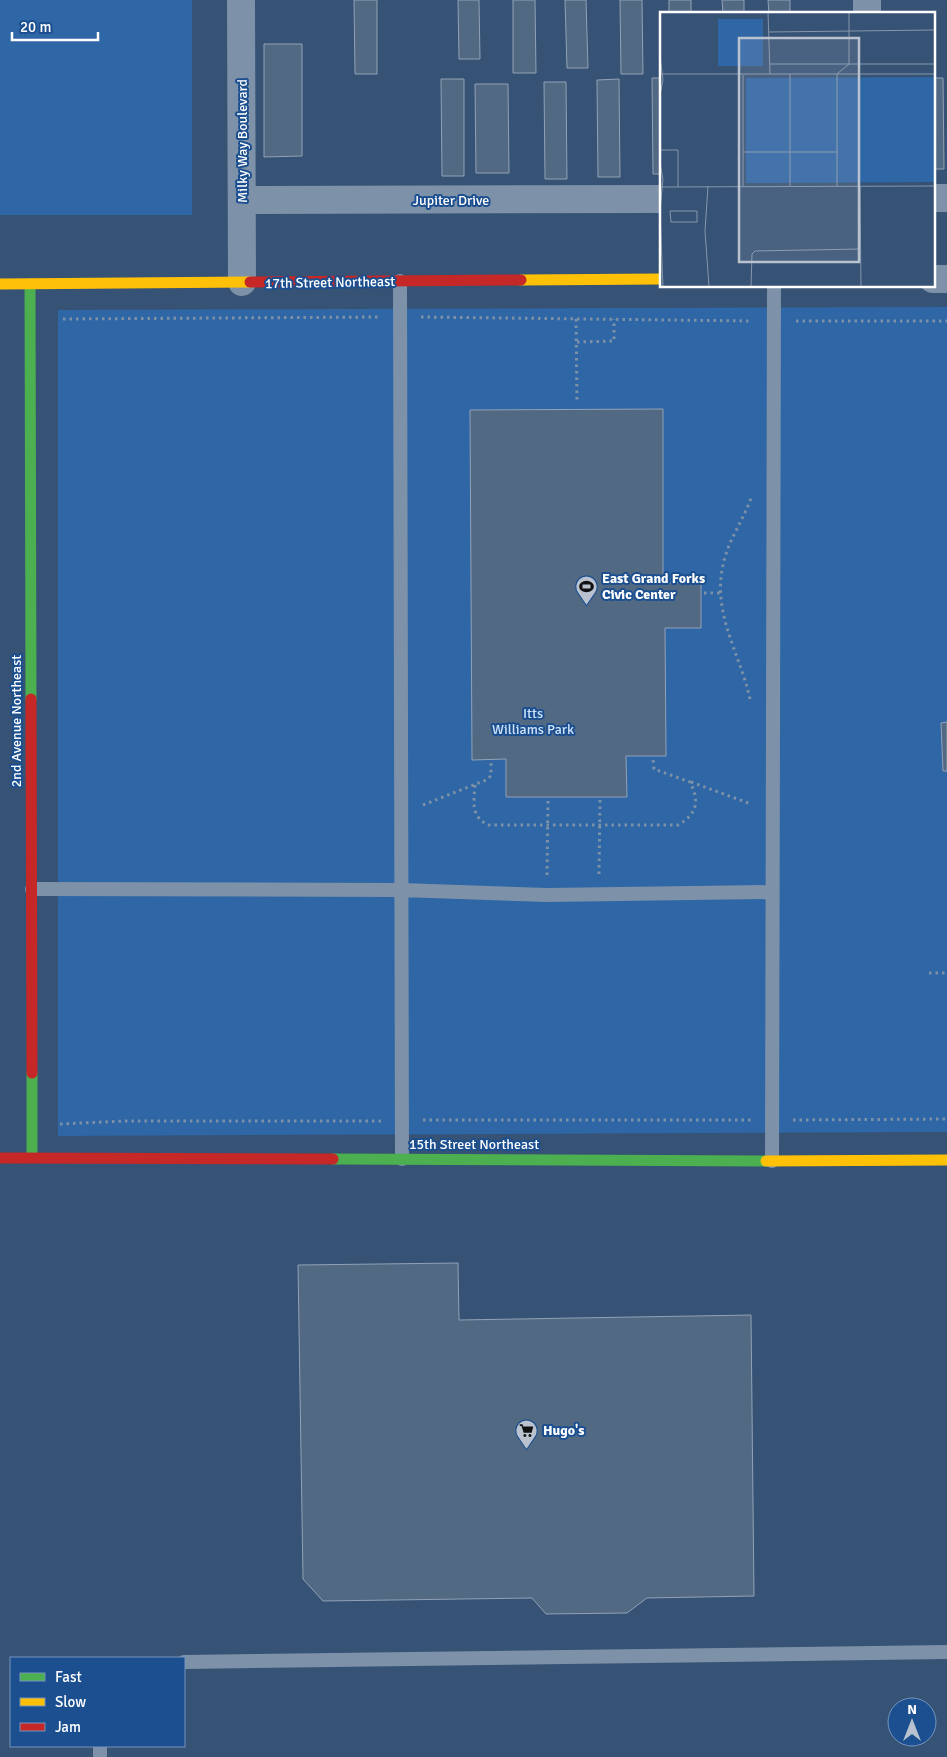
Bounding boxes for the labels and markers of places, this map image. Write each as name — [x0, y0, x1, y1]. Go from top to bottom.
place label: East Grand Forks Civic Center — [602, 570, 705, 603]
sports icon: East Grand Forks Civic Center — [574, 574, 598, 605]
supermarket icon: Hugo's — [515, 1418, 539, 1449]
place label: Hugo's — [543, 1422, 585, 1439]

